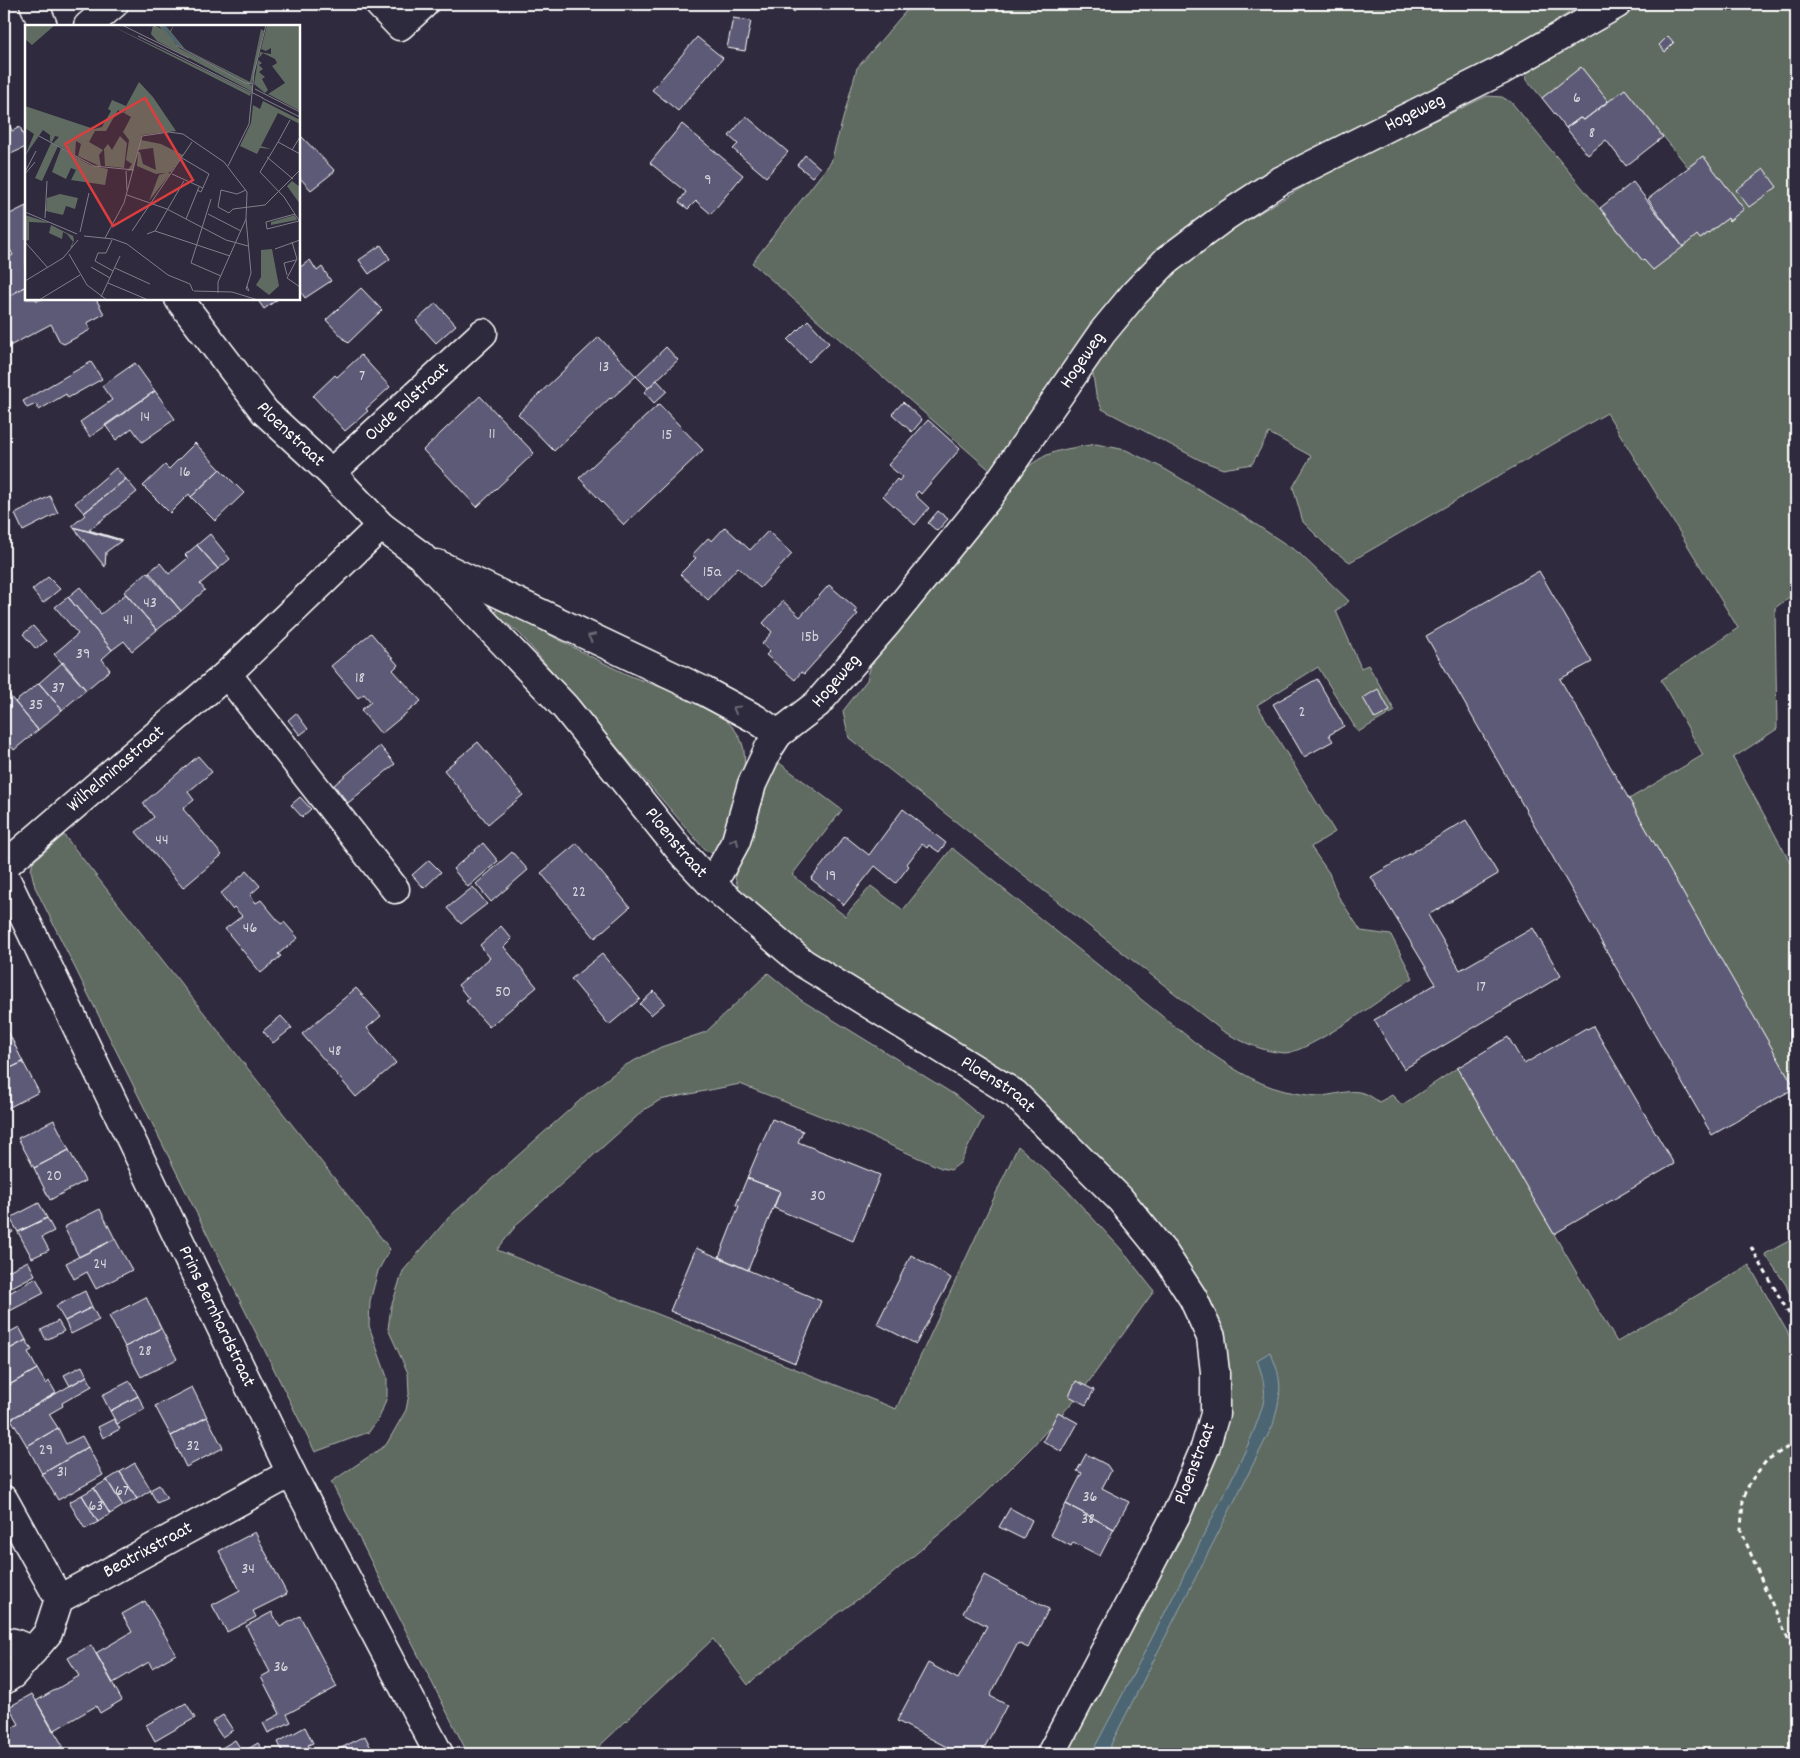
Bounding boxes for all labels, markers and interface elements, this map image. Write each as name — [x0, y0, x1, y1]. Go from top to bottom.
inset map — [25, 25, 300, 300]
street label: Hogeweg — [1380, 87, 1450, 140]
house number: 6 — [1573, 87, 1581, 110]
house number: 8 — [1589, 122, 1595, 145]
house number: 9 — [704, 169, 712, 192]
street label: Hogeweg — [1054, 326, 1112, 394]
house number: 13 — [599, 356, 609, 379]
street label: Oude Tolstraat — [359, 357, 456, 449]
house number: 7 — [359, 365, 365, 388]
street label: Ploenstraat — [249, 397, 331, 474]
house number: 14 — [140, 406, 150, 429]
house number: 11 — [488, 423, 496, 446]
house number: 15 — [662, 424, 672, 447]
house number: 16 — [179, 461, 191, 484]
house number: 15a — [703, 561, 722, 584]
house number: 43 — [143, 592, 157, 615]
house number: 41 — [123, 609, 133, 632]
house number: 15b — [801, 626, 819, 649]
one-way arrow — [587, 633, 596, 643]
house number: 39 — [76, 643, 90, 666]
street label: Hogeweg — [806, 648, 868, 714]
house number: 18 — [355, 667, 365, 690]
house number: 37 — [51, 677, 65, 700]
house number: 35 — [29, 694, 43, 717]
house number: 2 — [1299, 701, 1306, 724]
one-way arrow — [733, 705, 742, 715]
street label: Wilhelminastraat — [61, 719, 171, 819]
street label: Ploenstraat — [638, 802, 713, 885]
house number: 44 — [155, 829, 169, 852]
one-way arrow — [729, 837, 739, 846]
house number: 19 — [826, 865, 836, 888]
house number: 22 — [572, 881, 586, 904]
house number: 46 — [243, 917, 257, 940]
house number: 17 — [1476, 976, 1486, 999]
house number: 50 — [495, 981, 511, 1004]
house number: 48 — [328, 1040, 342, 1063]
street label: Ploenstraat — [955, 1050, 1041, 1120]
house number: 20 — [46, 1165, 62, 1188]
house number: 30 — [810, 1185, 826, 1208]
street label: Prins Bernhardstraat — [171, 1241, 262, 1392]
house number: 24 — [93, 1253, 107, 1276]
house number: 28 — [138, 1340, 152, 1363]
street label: Ploenstraat — [1168, 1419, 1224, 1509]
house number: 32 — [186, 1435, 200, 1458]
house number: 29 — [39, 1439, 53, 1462]
house number: 31 — [57, 1461, 67, 1484]
house number: 67 — [115, 1480, 129, 1503]
house number: 36 — [1083, 1486, 1098, 1509]
house number: 63 — [89, 1495, 103, 1518]
house number: 38 — [1081, 1508, 1095, 1531]
street label: Beatrixstraat — [99, 1515, 198, 1586]
house number: 34 — [241, 1558, 255, 1581]
house number: 36 — [274, 1656, 289, 1679]

